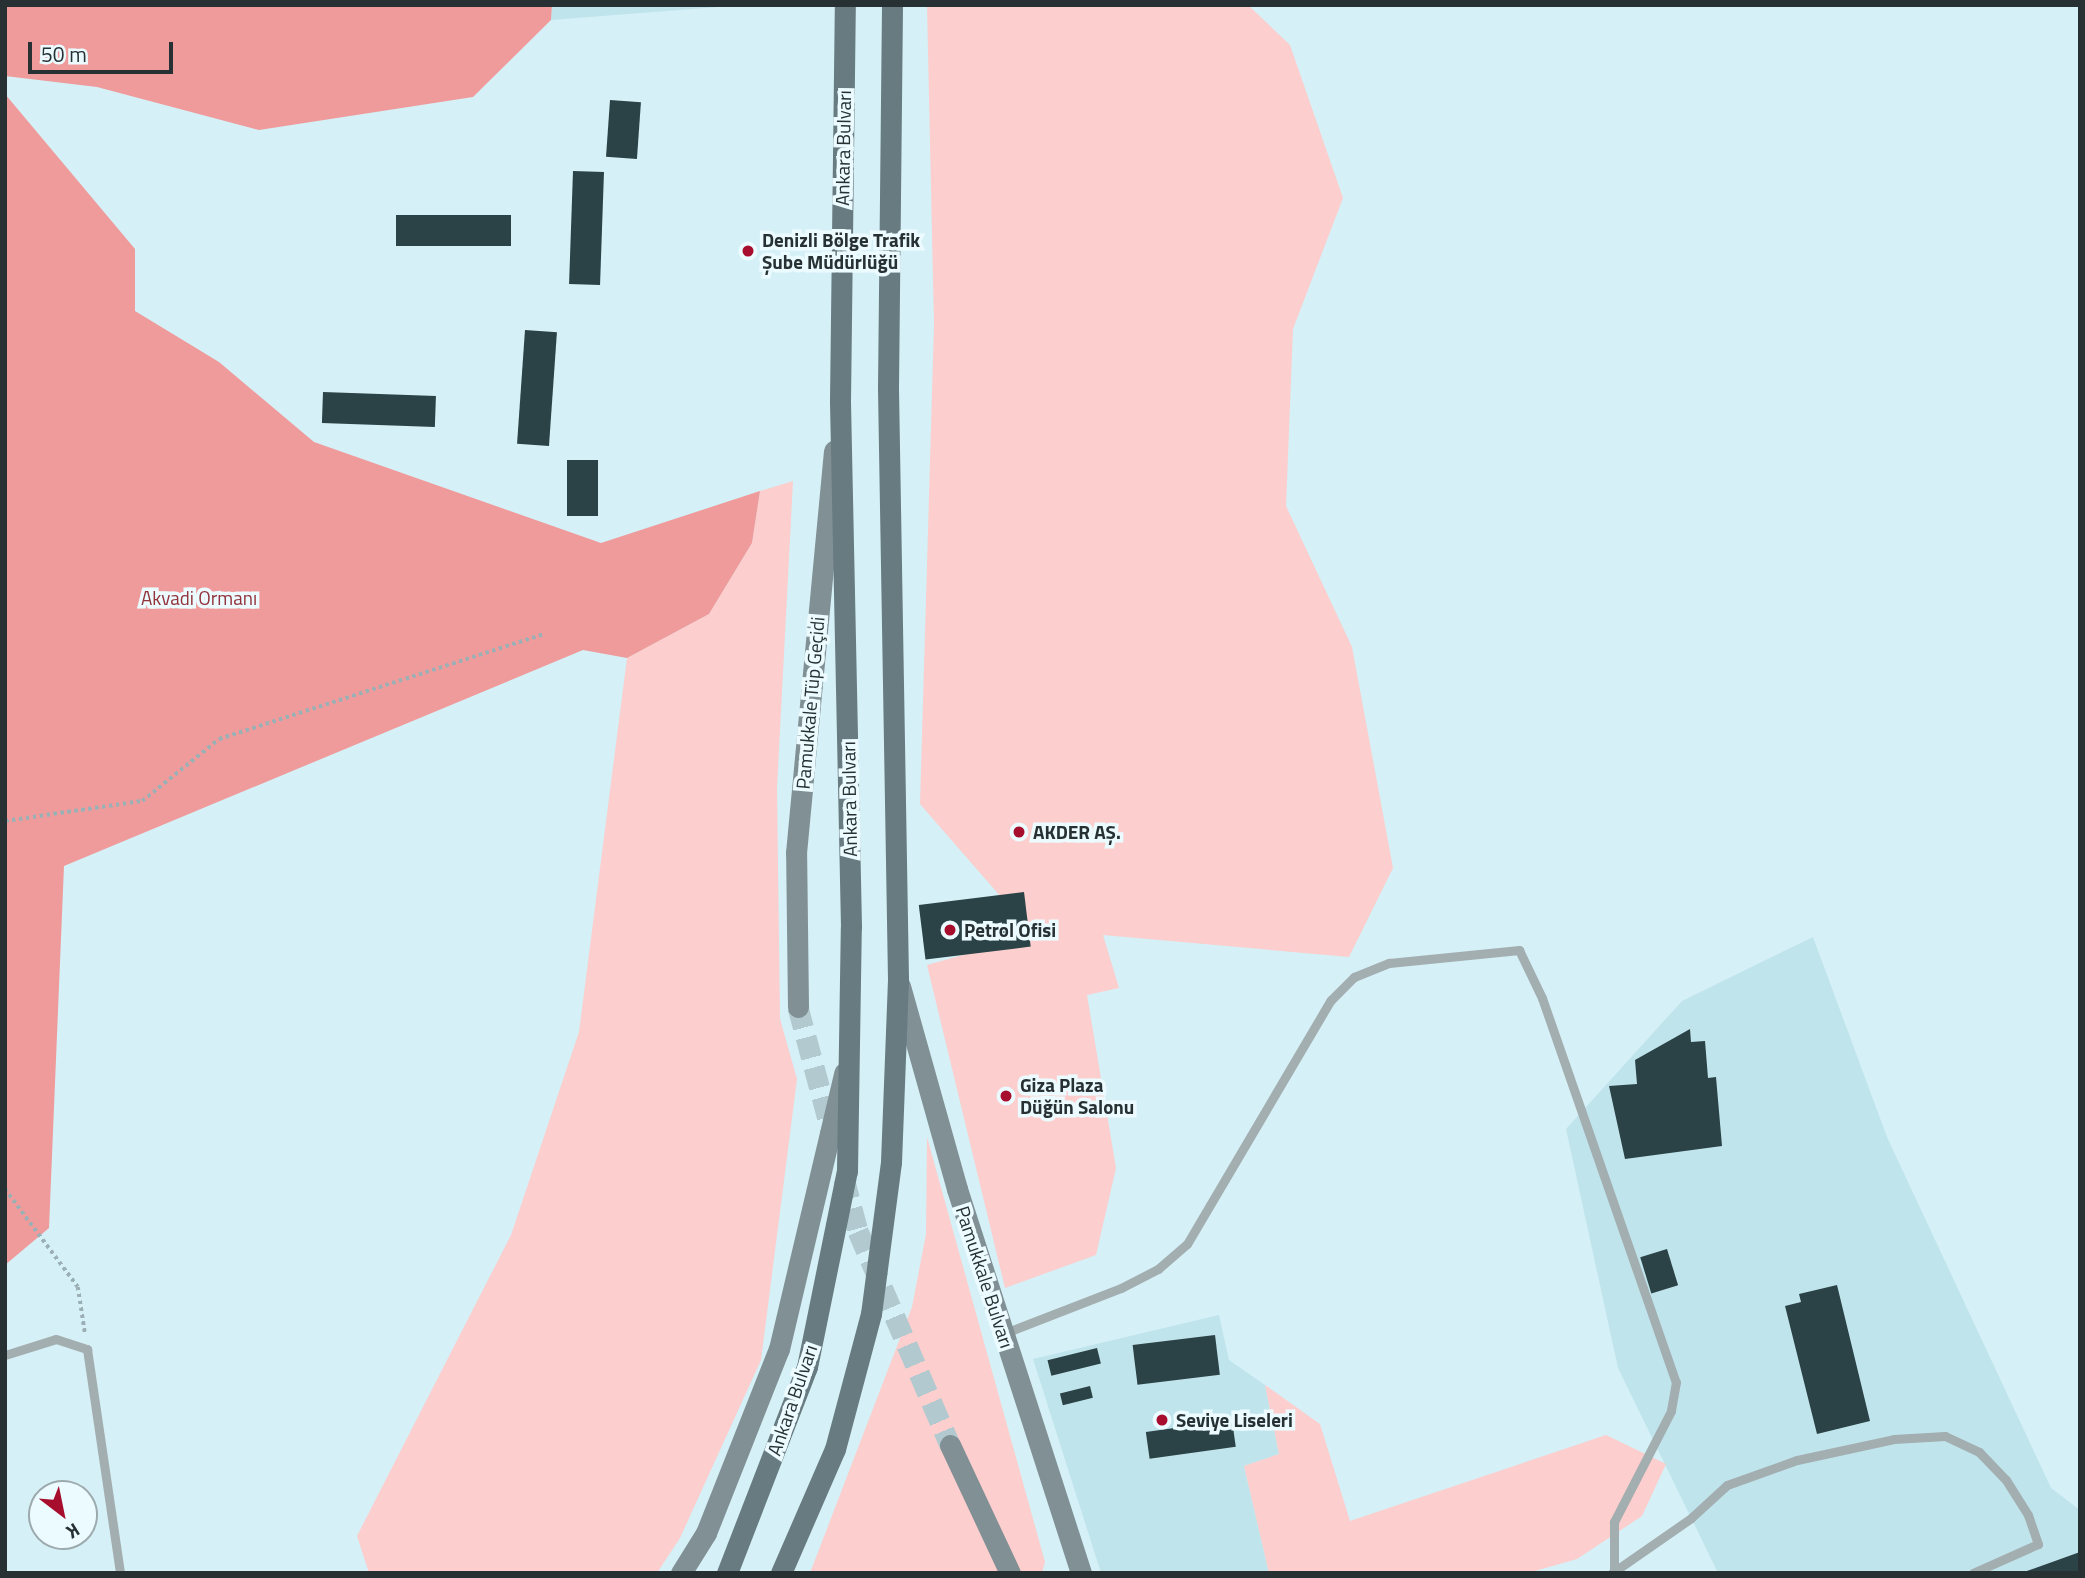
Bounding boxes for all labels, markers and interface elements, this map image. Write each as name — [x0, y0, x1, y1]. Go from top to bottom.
scale bar — [32, 28, 177, 72]
text: 50 m — [41, 38, 87, 70]
street label: Ankara Bulvarı — [831, 90, 855, 206]
place label: Denizli Bölge Trafik Şube Müdürlüğü — [762, 229, 920, 273]
marker: Denizli Bölge Trafik Şube Müdürlüğü — [740, 243, 756, 259]
park label: Akvadi Ormanı — [141, 587, 257, 609]
street label: Pamukkale Tüp Geçidi — [791, 616, 829, 790]
street label: Ankara Bulvarı — [837, 741, 861, 857]
place label: AKDER AŞ. — [1033, 821, 1121, 843]
marker: AKDER AŞ. — [1011, 824, 1027, 840]
place label: Petrol Ofisi — [964, 919, 1056, 941]
marker: Petrol Ofisi — [942, 922, 958, 938]
place label: Giza Plaza Düğün Salonu — [1020, 1074, 1134, 1118]
marker: Giza Plaza Düğün Salonu — [998, 1088, 1014, 1104]
street label: Pamukkale Bulvarı — [951, 1203, 1019, 1351]
street label: Ankara Bulvarı — [762, 1342, 822, 1458]
place label: Seviye Liseleri — [1176, 1409, 1293, 1431]
marker: Seviye Liseleri — [1154, 1412, 1170, 1428]
north arrow — [28, 1480, 98, 1550]
text: K — [61, 1516, 86, 1547]

